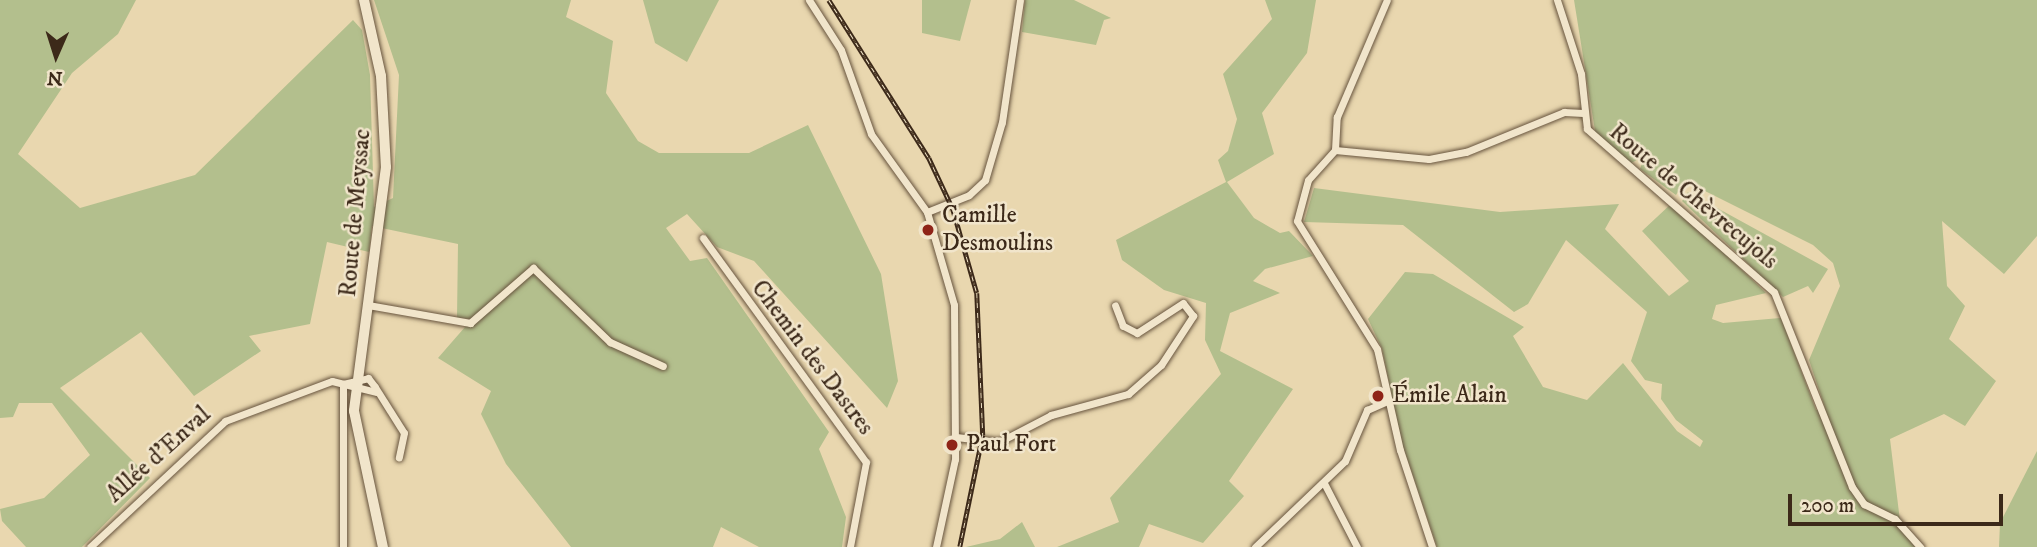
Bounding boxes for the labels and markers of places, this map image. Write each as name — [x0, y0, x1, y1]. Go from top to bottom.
place label: Camille Desmoulins — [942, 202, 1053, 258]
marker: Camille Desmoulins — [920, 222, 936, 238]
place label: Émile Alain — [1392, 382, 1507, 410]
marker: Émile Alain — [1370, 388, 1386, 404]
place label: Paul Fort — [966, 431, 1056, 459]
marker: Paul Fort — [944, 437, 960, 453]

